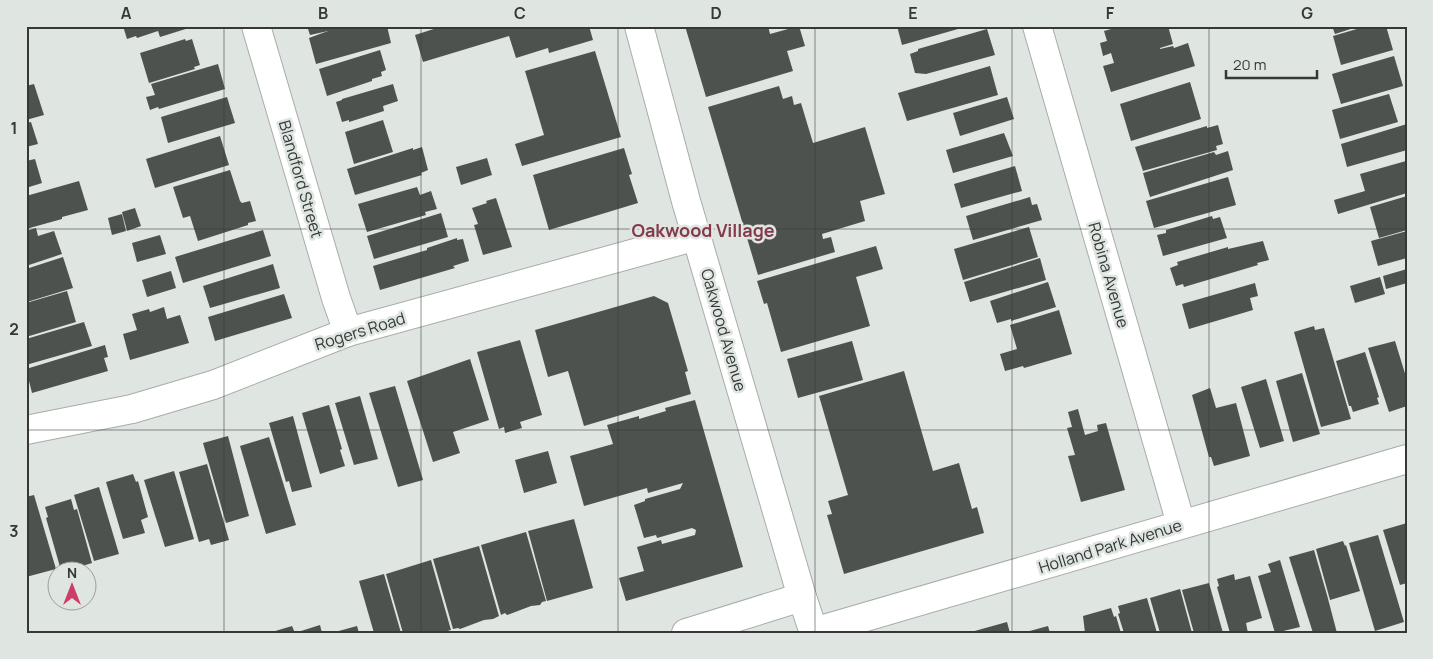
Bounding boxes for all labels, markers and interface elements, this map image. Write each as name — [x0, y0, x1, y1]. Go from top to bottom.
text: A — [121, 2, 132, 24]
text: B — [318, 2, 328, 24]
text: C — [514, 2, 526, 24]
text: D — [710, 2, 722, 24]
text: E — [908, 2, 918, 24]
text: F — [1106, 2, 1115, 24]
text: G — [1301, 2, 1313, 24]
scale bar — [1226, 48, 1317, 80]
text: 20 m — [1233, 54, 1266, 75]
text: 1 — [10, 117, 18, 139]
street label: Blandford Street — [274, 118, 328, 240]
district label: Oakwood Village — [631, 218, 775, 242]
street label: Robina Avenue — [1083, 220, 1135, 330]
street label: Oakwood Avenue — [696, 266, 752, 394]
street label: Rogers Road — [312, 307, 408, 355]
text: 2 — [9, 318, 19, 340]
street label: Holland Park Avenue — [1036, 514, 1184, 578]
text: 3 — [9, 520, 19, 542]
north arrow — [48, 562, 98, 612]
text: N — [67, 563, 77, 582]

